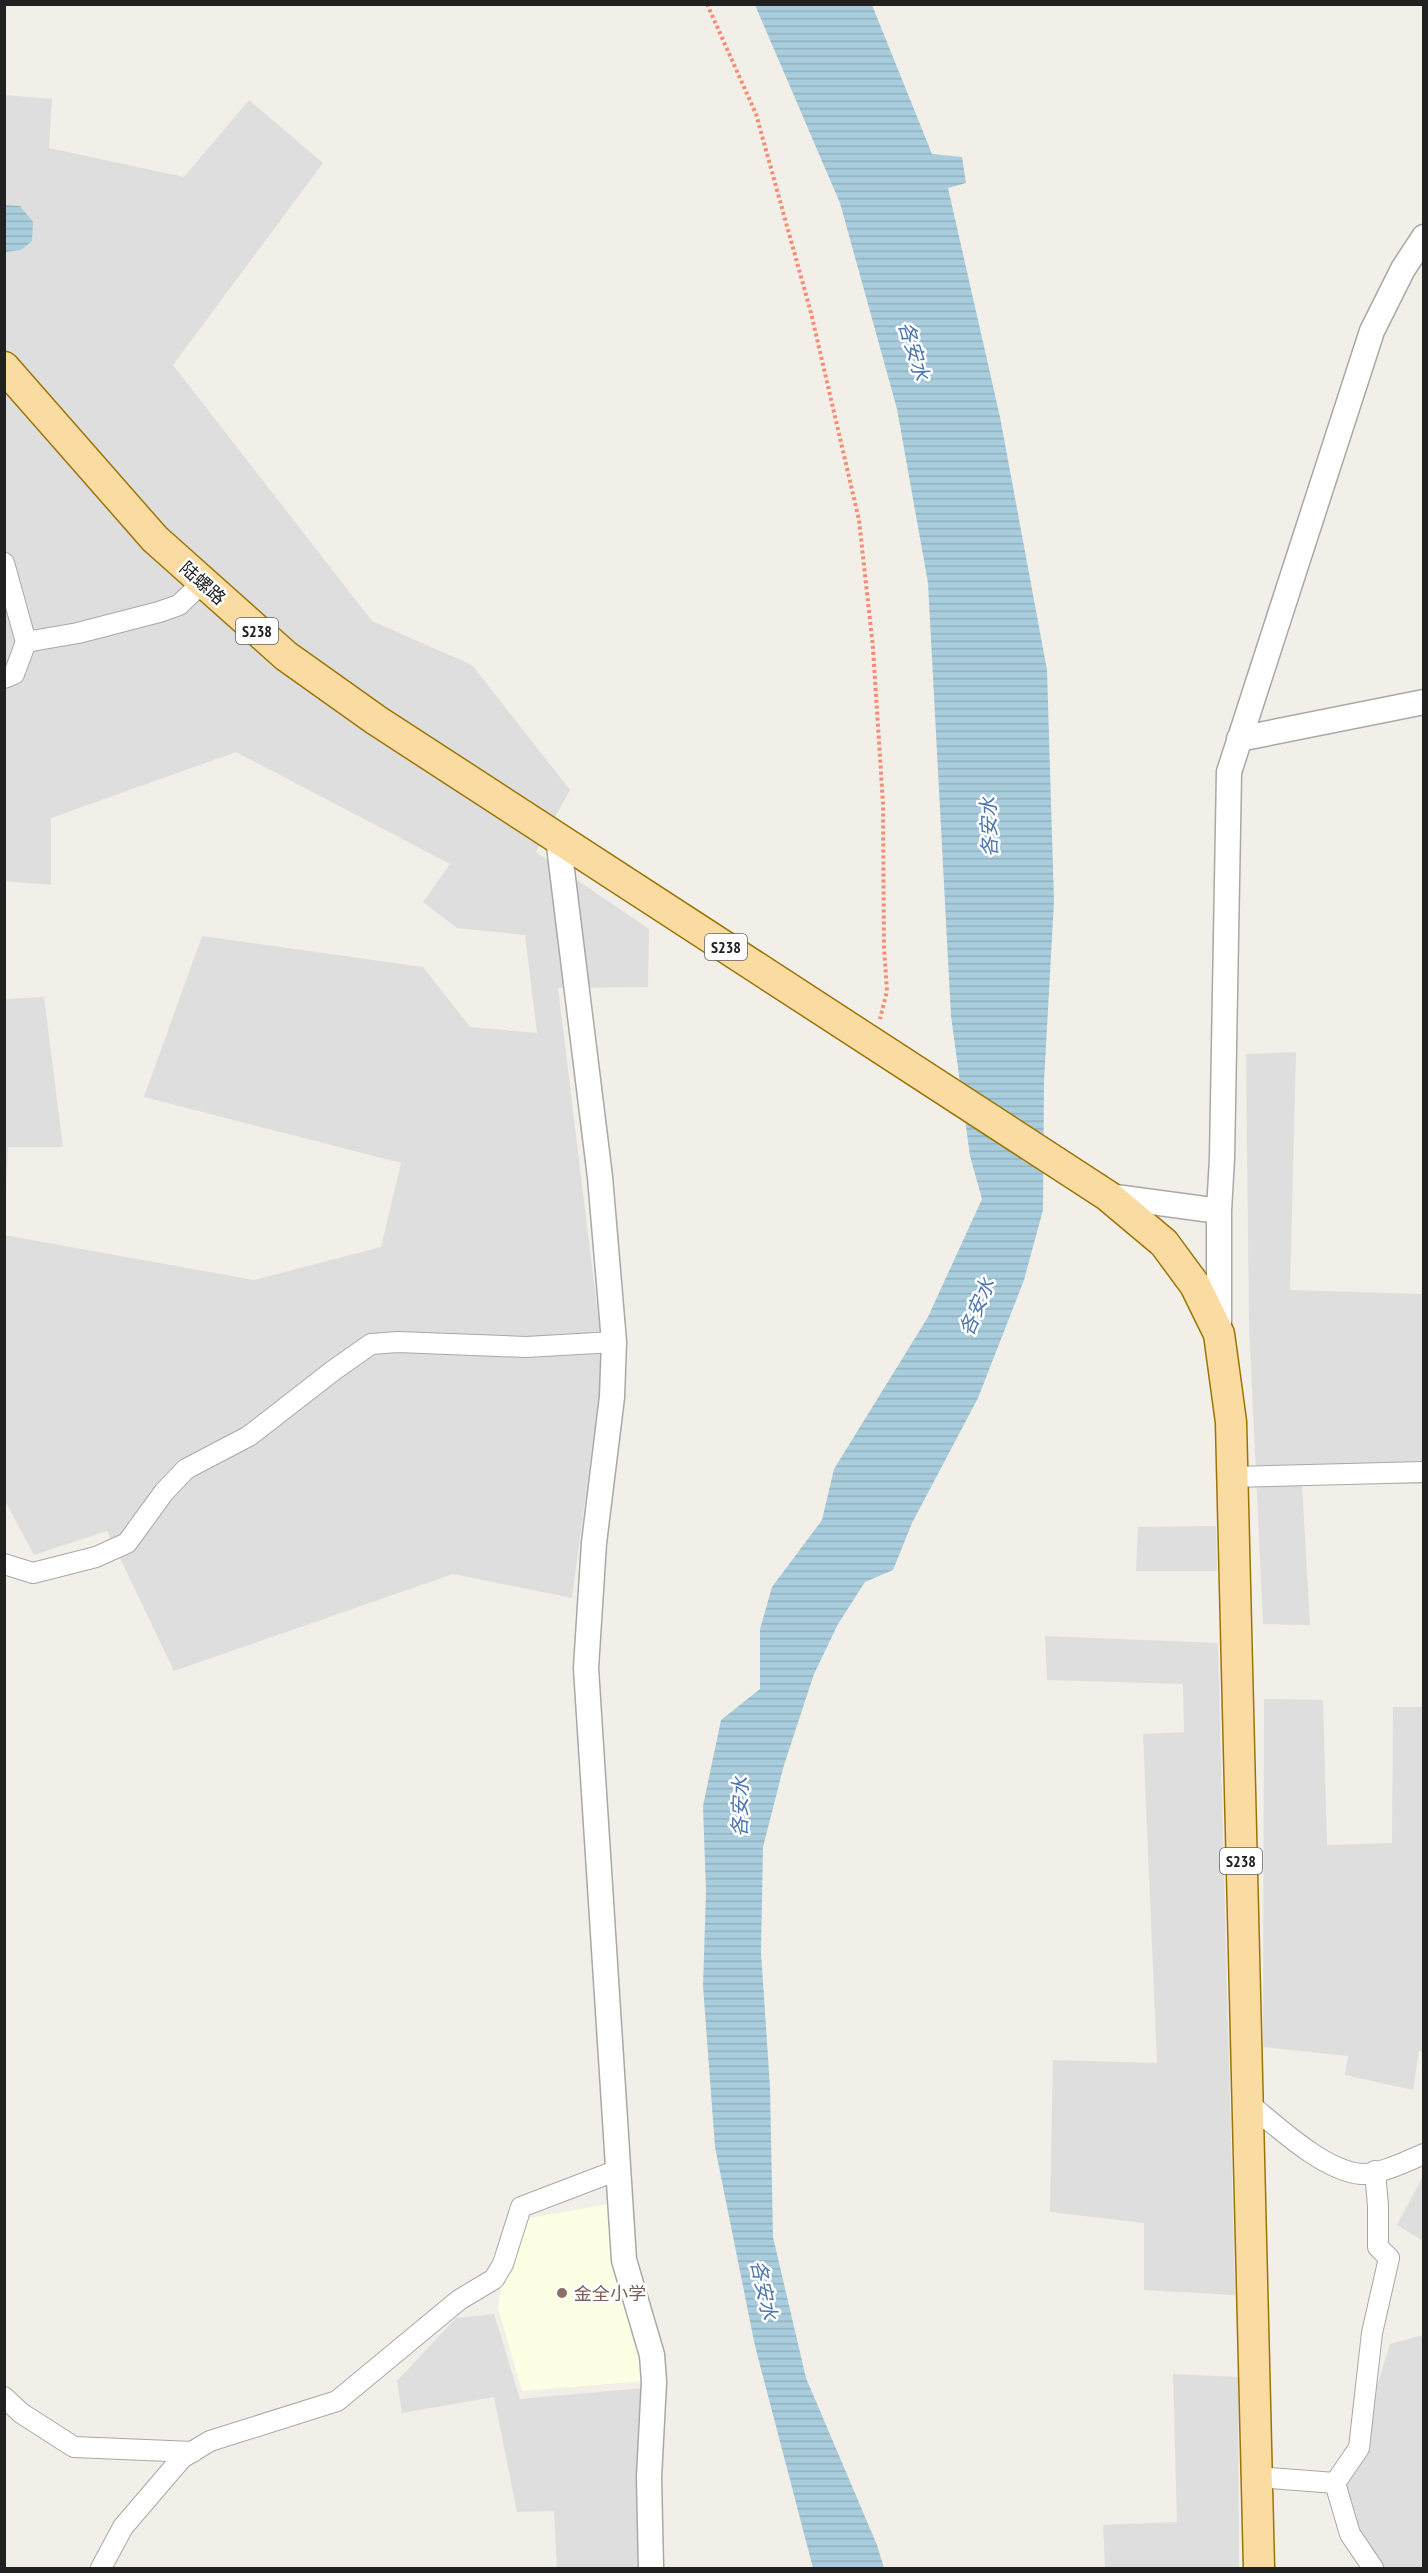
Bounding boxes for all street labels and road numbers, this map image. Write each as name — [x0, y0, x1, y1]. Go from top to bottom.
street label: 陆螺路 — [175, 556, 231, 610]
road number: S238 — [236, 618, 278, 644]
road number: S238 — [705, 934, 747, 960]
road number: S238 — [1220, 1848, 1262, 1874]

